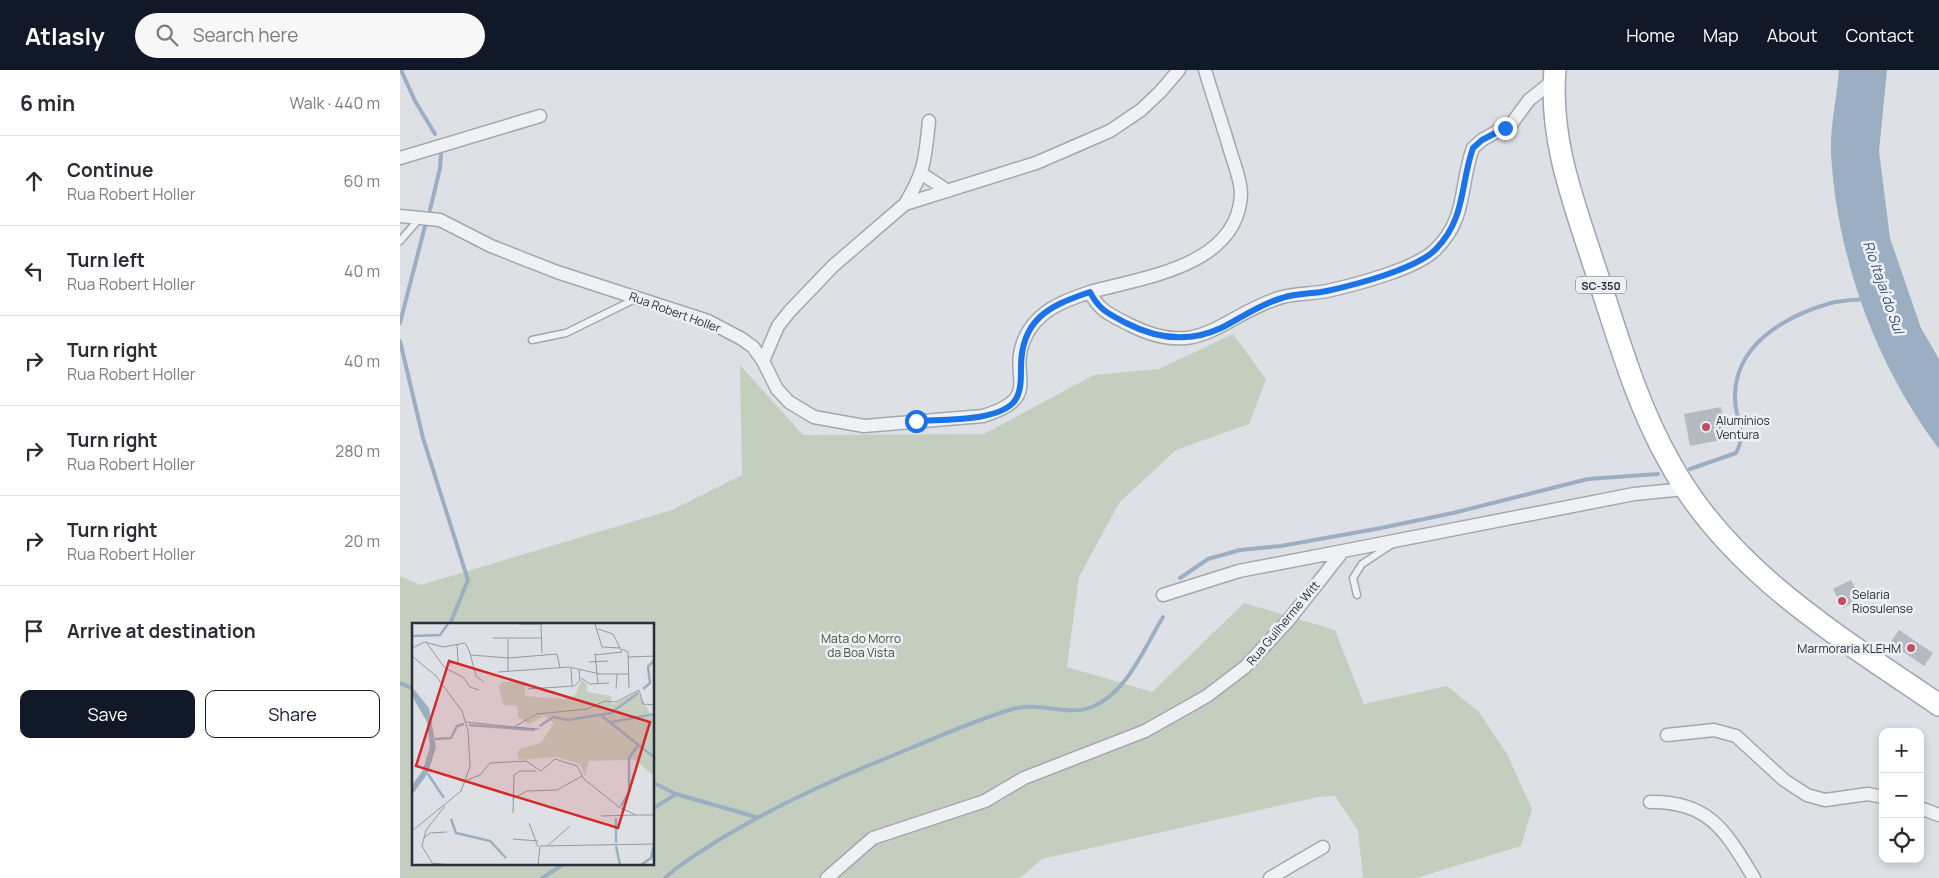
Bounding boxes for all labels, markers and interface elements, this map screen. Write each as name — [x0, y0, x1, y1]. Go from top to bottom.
search box — [135, 13, 485, 58]
text: Atlasly — [25, 19, 105, 52]
icon: search — [153, 21, 181, 49]
text: Search here — [193, 22, 298, 48]
text: Home — [1626, 23, 1675, 47]
text: Map — [1703, 23, 1739, 47]
text: About — [1767, 23, 1817, 47]
text: Contact — [1845, 23, 1914, 47]
text: 6 min — [20, 89, 75, 117]
text: Walk · 440 m — [290, 92, 380, 114]
route end — [1494, 117, 1517, 140]
text: Continue — [67, 157, 153, 183]
icon: ahead — [20, 167, 48, 195]
text: 60 m — [344, 170, 380, 192]
text: Rua Robert Holler — [67, 183, 195, 205]
water label: Rio Itajaí do Sul — [1859, 238, 1909, 337]
text: Turn left — [67, 247, 145, 273]
icon: left — [20, 257, 48, 285]
text: 40 m — [344, 260, 380, 282]
text: Rua Robert Holler — [67, 273, 195, 295]
road number: SC-350 — [1576, 276, 1626, 294]
street label: Rua Robert Holler — [627, 288, 724, 337]
text: Turn right — [67, 337, 157, 363]
icon: right — [20, 347, 48, 375]
text: 40 m — [344, 350, 380, 372]
text: Rua Robert Holler — [67, 363, 195, 385]
route start — [905, 410, 928, 433]
place label: Alumínios Ventura — [1716, 412, 1770, 443]
marker: Alumínios Ventura — [1700, 421, 1712, 433]
text: Turn right — [67, 427, 157, 453]
icon: right — [20, 437, 48, 465]
text: 280 m — [335, 440, 380, 462]
text: Rua Robert Holler — [67, 453, 195, 475]
text: Turn right — [67, 517, 157, 543]
icon: right — [20, 527, 48, 555]
text: 20 m — [344, 530, 380, 552]
text: Rua Robert Holler — [67, 543, 195, 565]
street label: Rua Guilherme Witt — [1243, 577, 1324, 669]
place label: Selaria Riosulense — [1852, 586, 1913, 617]
marker: Selaria Riosulense — [1836, 595, 1848, 607]
icon: arrive — [20, 617, 48, 645]
text: Arrive at destination — [67, 618, 256, 644]
inset map — [412, 623, 655, 866]
park label: Mata do Morro da Boa Vista — [821, 630, 901, 661]
place label: Marmoraria KLEHM — [1797, 640, 1901, 657]
marker: Marmoraria KLEHM — [1905, 642, 1917, 654]
button: Save — [20, 690, 195, 738]
button: Share — [205, 690, 380, 738]
map controls — [1879, 728, 1924, 863]
button: + — [1879, 728, 1924, 773]
button: − — [1879, 773, 1924, 818]
button: locate — [1879, 818, 1924, 863]

